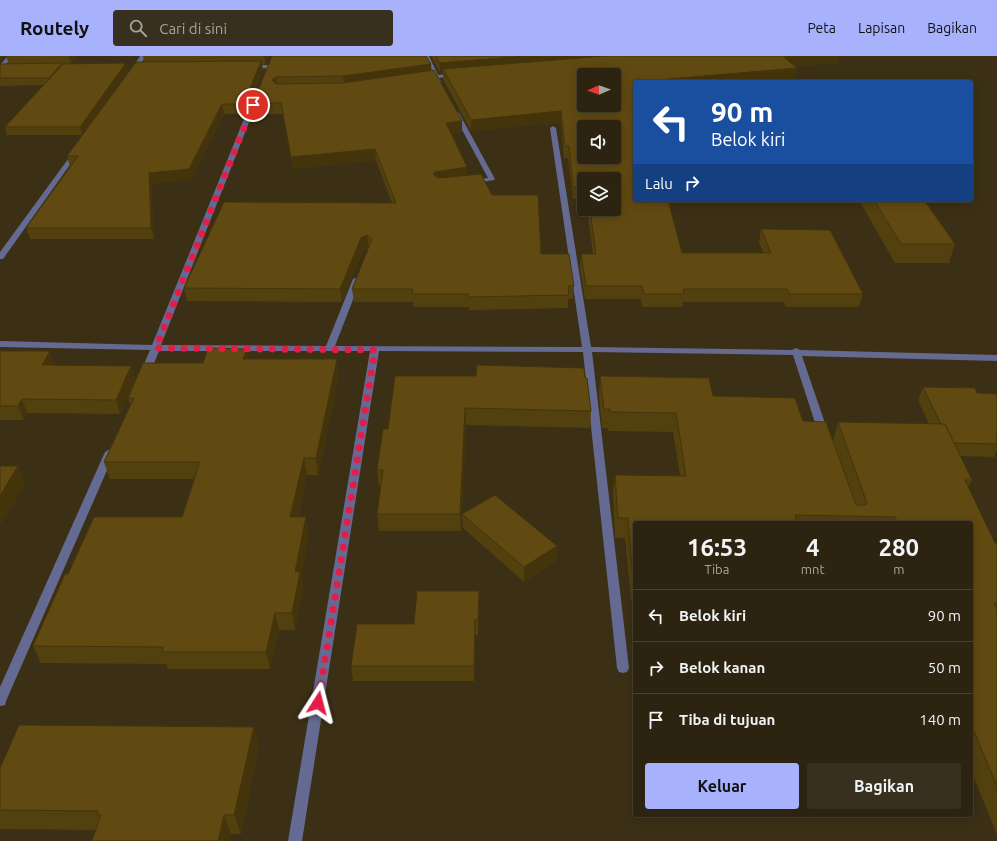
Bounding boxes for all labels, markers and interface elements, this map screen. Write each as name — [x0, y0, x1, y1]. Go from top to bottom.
search box — [113, 10, 393, 46]
text: Routely — [20, 17, 89, 39]
icon: search — [127, 17, 149, 39]
text: Cari di sini — [159, 20, 227, 37]
text: Peta — [808, 20, 836, 36]
text: Lapisan — [858, 20, 905, 36]
text: Bagikan — [927, 20, 977, 36]
north arrow — [577, 68, 621, 112]
map controls — [577, 68, 621, 216]
pin — [236, 88, 270, 122]
icon: arrive — [242, 94, 264, 116]
icon: left — [645, 96, 697, 148]
text: 90 m — [711, 96, 773, 127]
button: sound — [577, 120, 621, 164]
text: Belok kiri — [711, 129, 785, 149]
button: layers — [577, 172, 621, 216]
icon: right — [681, 172, 703, 194]
text: Lalu — [645, 175, 673, 192]
text: 16:53 — [687, 534, 747, 561]
text: 4 — [806, 534, 820, 561]
text: 280 — [879, 534, 919, 561]
text: Tiba — [704, 562, 729, 576]
text: mnt — [801, 562, 825, 576]
text: m — [893, 562, 904, 576]
icon: left — [645, 605, 667, 627]
text: Belok kiri — [679, 607, 746, 624]
text: 90 m — [928, 607, 961, 624]
icon: right — [645, 657, 667, 679]
text: Belok kanan — [679, 659, 765, 676]
text: 50 m — [928, 659, 961, 676]
position arrow — [297, 682, 339, 724]
icon: arrive — [645, 709, 667, 731]
text: Tiba di tujuan — [679, 711, 775, 728]
text: 140 m — [919, 711, 961, 728]
button: Keluar — [645, 763, 799, 809]
button: Bagikan — [807, 763, 961, 809]

